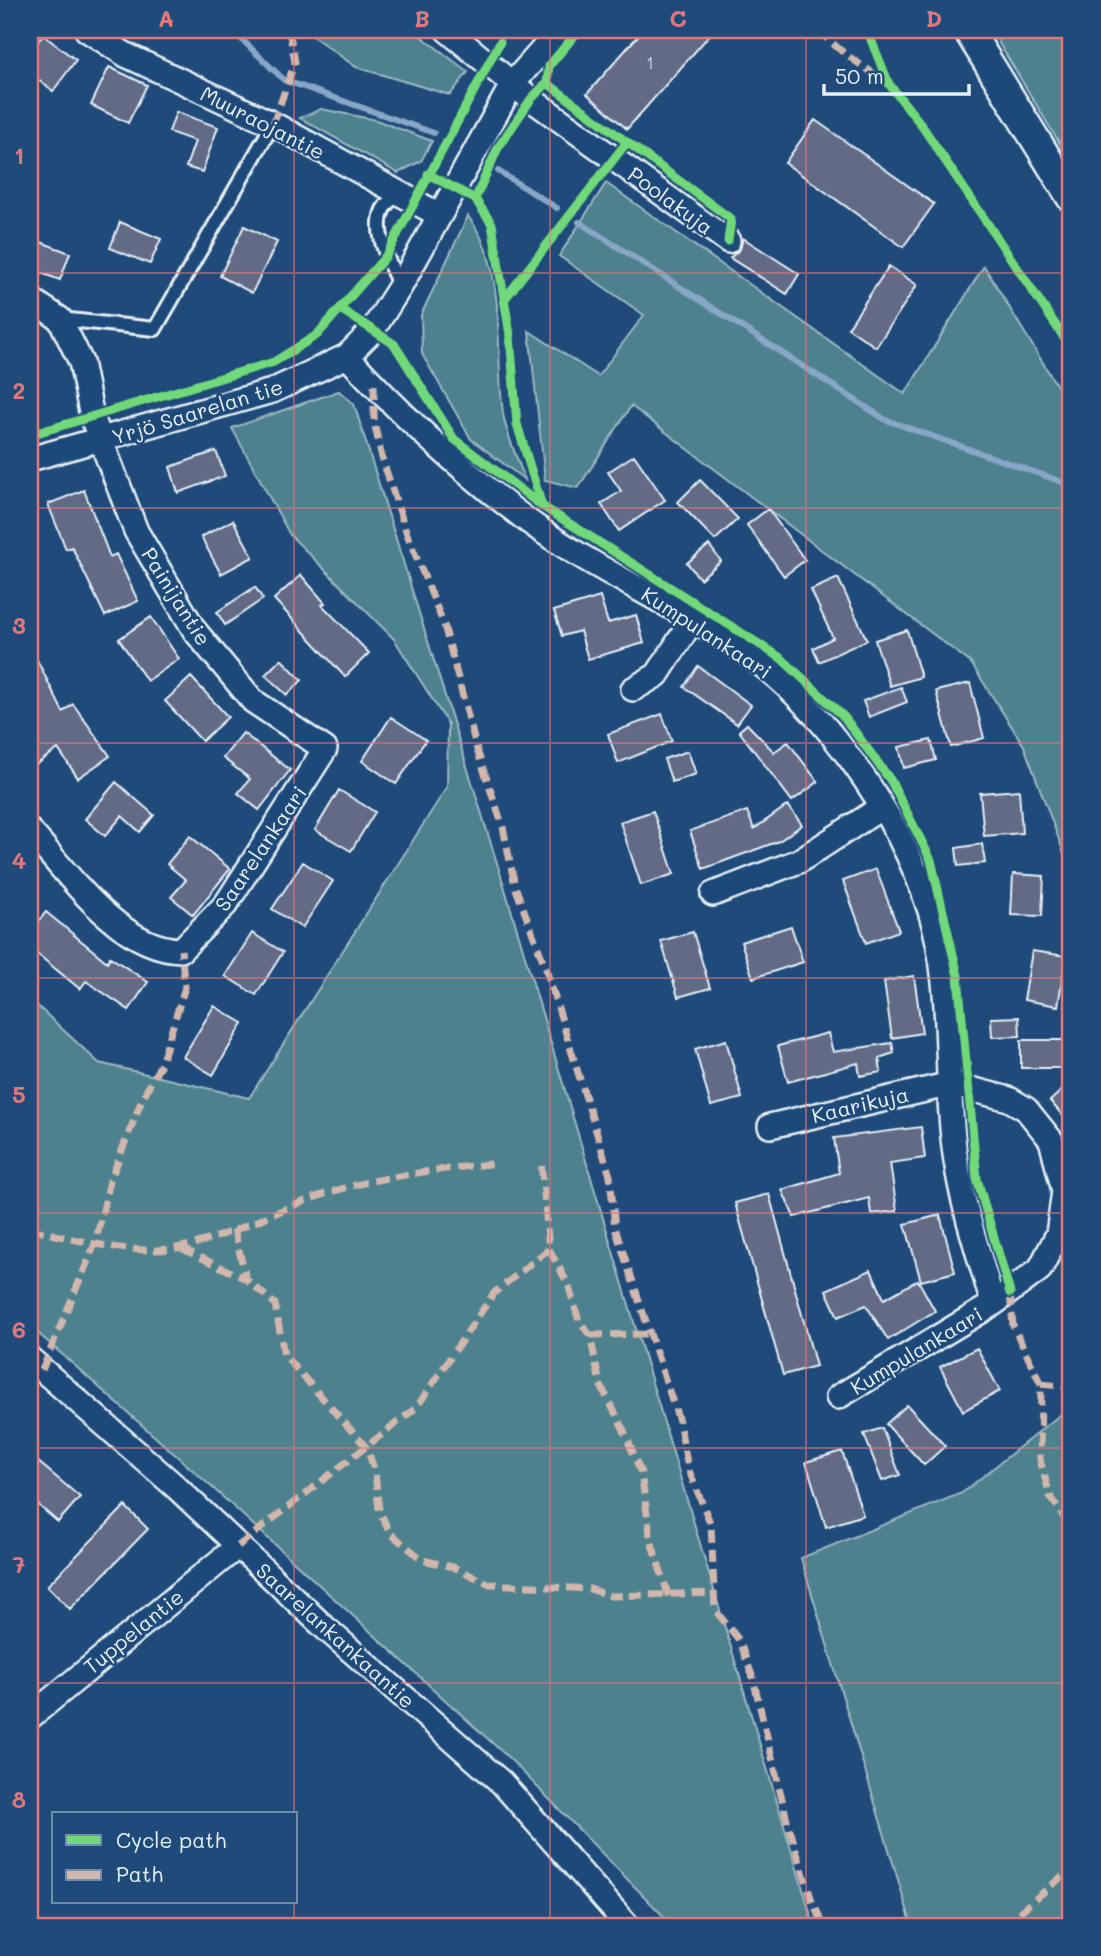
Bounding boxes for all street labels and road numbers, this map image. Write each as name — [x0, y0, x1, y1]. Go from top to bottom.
street label: Muuraojantie — [196, 79, 330, 165]
street label: Poolakuja — [623, 160, 719, 240]
street label: Yrjö Saarelan tie — [108, 372, 286, 450]
street label: Painijantie — [136, 542, 218, 650]
street label: Kumpulankaari — [637, 580, 777, 684]
street label: Saarelankaari — [208, 780, 312, 916]
street label: Kaarikuja — [809, 1080, 911, 1128]
street label: Kumpulankaari — [845, 1300, 987, 1400]
street label: Saarelankankaantie — [251, 1556, 421, 1714]
street label: Tuppelantie — [78, 1583, 188, 1679]

